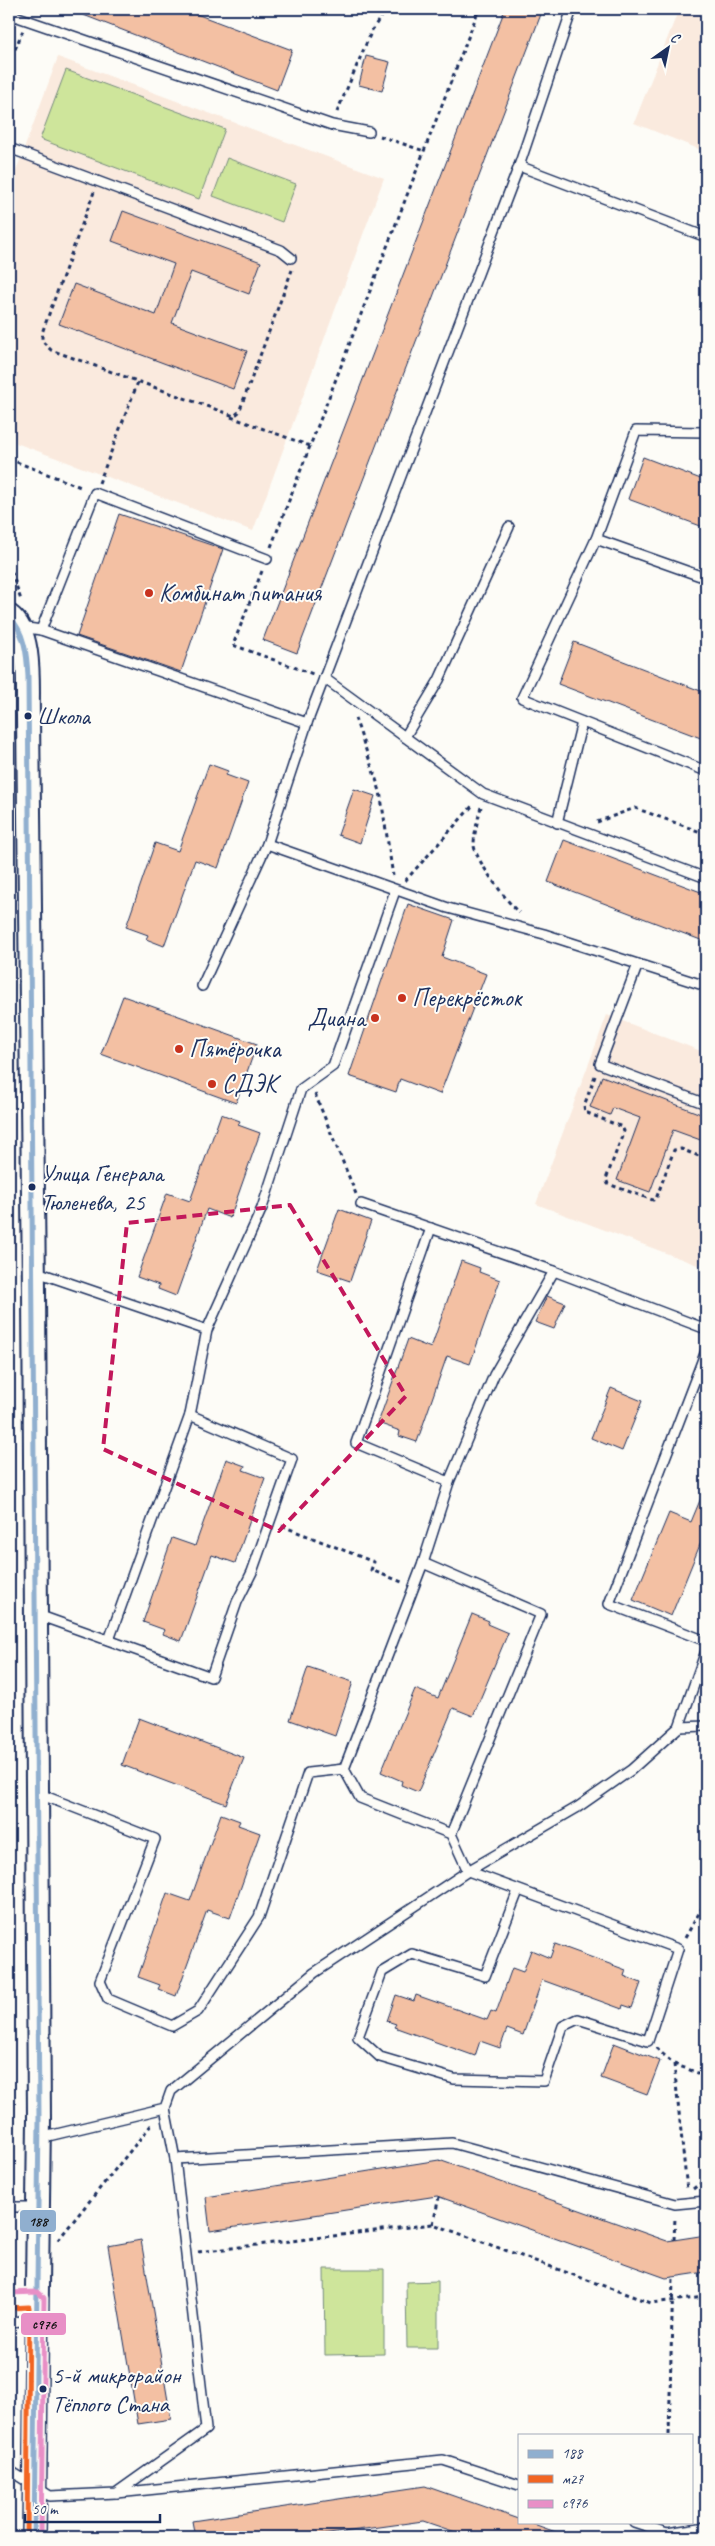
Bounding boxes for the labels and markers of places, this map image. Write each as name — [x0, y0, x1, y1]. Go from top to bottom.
place label: Комбинат питания — [159, 577, 322, 609]
marker: Комбинат питания — [143, 587, 155, 599]
place label: Школа — [37, 701, 91, 731]
marker: Школа — [23, 711, 33, 721]
place label: Перекрёсток — [412, 982, 524, 1014]
marker: Перекрёсток — [396, 992, 408, 1004]
place label: Диана — [308, 1002, 368, 1034]
marker: Диана — [369, 1012, 381, 1024]
place label: Пятёрочка — [189, 1033, 283, 1065]
marker: Пятёрочка — [173, 1043, 185, 1055]
place label: СДЭК — [222, 1068, 281, 1100]
marker: СДЭК — [206, 1078, 218, 1090]
place label: Улица Генерала Тюленева, 25 — [41, 1158, 165, 1217]
marker: Улица Генерала Тюленева, 25 — [27, 1182, 37, 1192]
place label: 5-й микрорайон Тёплого Стана — [52, 2360, 183, 2419]
marker: 5-й микрорайон Тёплого Стана — [38, 2384, 48, 2394]

